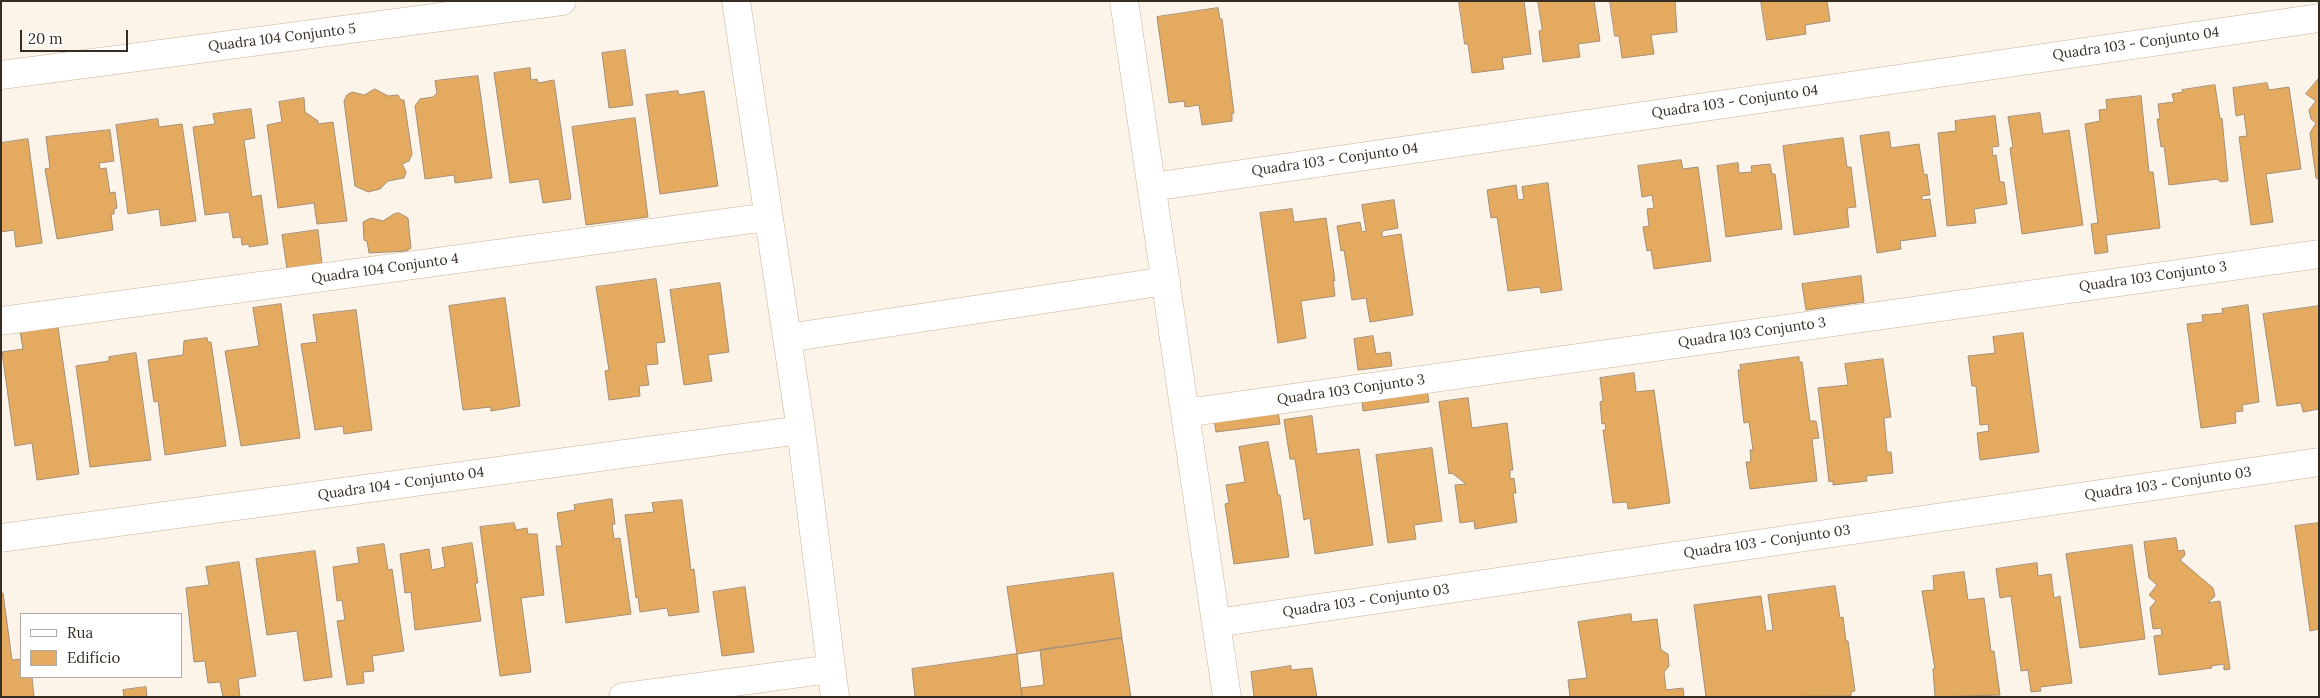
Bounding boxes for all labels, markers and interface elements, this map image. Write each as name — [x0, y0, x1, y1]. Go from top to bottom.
scale bar — [22, 20, 130, 52]
street label: Quadra 104 Conjunto 5 — [207, 21, 357, 55]
street label: Quadra 103 - Conjunto 04 — [2052, 24, 2220, 64]
text: 20 m — [28, 29, 63, 48]
street label: Quadra 103 - Conjunto 04 — [1651, 82, 1819, 122]
street label: Quadra 103 - Conjunto 04 — [1251, 140, 1419, 180]
street label: Quadra 104 Conjunto 4 — [310, 250, 460, 288]
street label: Quadra 103 Conjunto 3 — [2078, 258, 2228, 296]
street label: Quadra 103 Conjunto 3 — [1677, 314, 1827, 352]
street label: Quadra 103 Conjunto 3 — [1276, 371, 1426, 409]
street label: Quadra 104 - Conjunto 04 — [317, 464, 485, 504]
street label: Quadra 103 - Conjunto 03 — [2083, 464, 2253, 504]
street label: Quadra 103 - Conjunto 03 — [1682, 522, 1852, 562]
street label: Quadra 103 - Conjunto 03 — [1281, 581, 1451, 621]
legend — [20, 613, 182, 678]
text: Rua — [67, 623, 93, 642]
text: Edifício — [67, 648, 120, 667]

